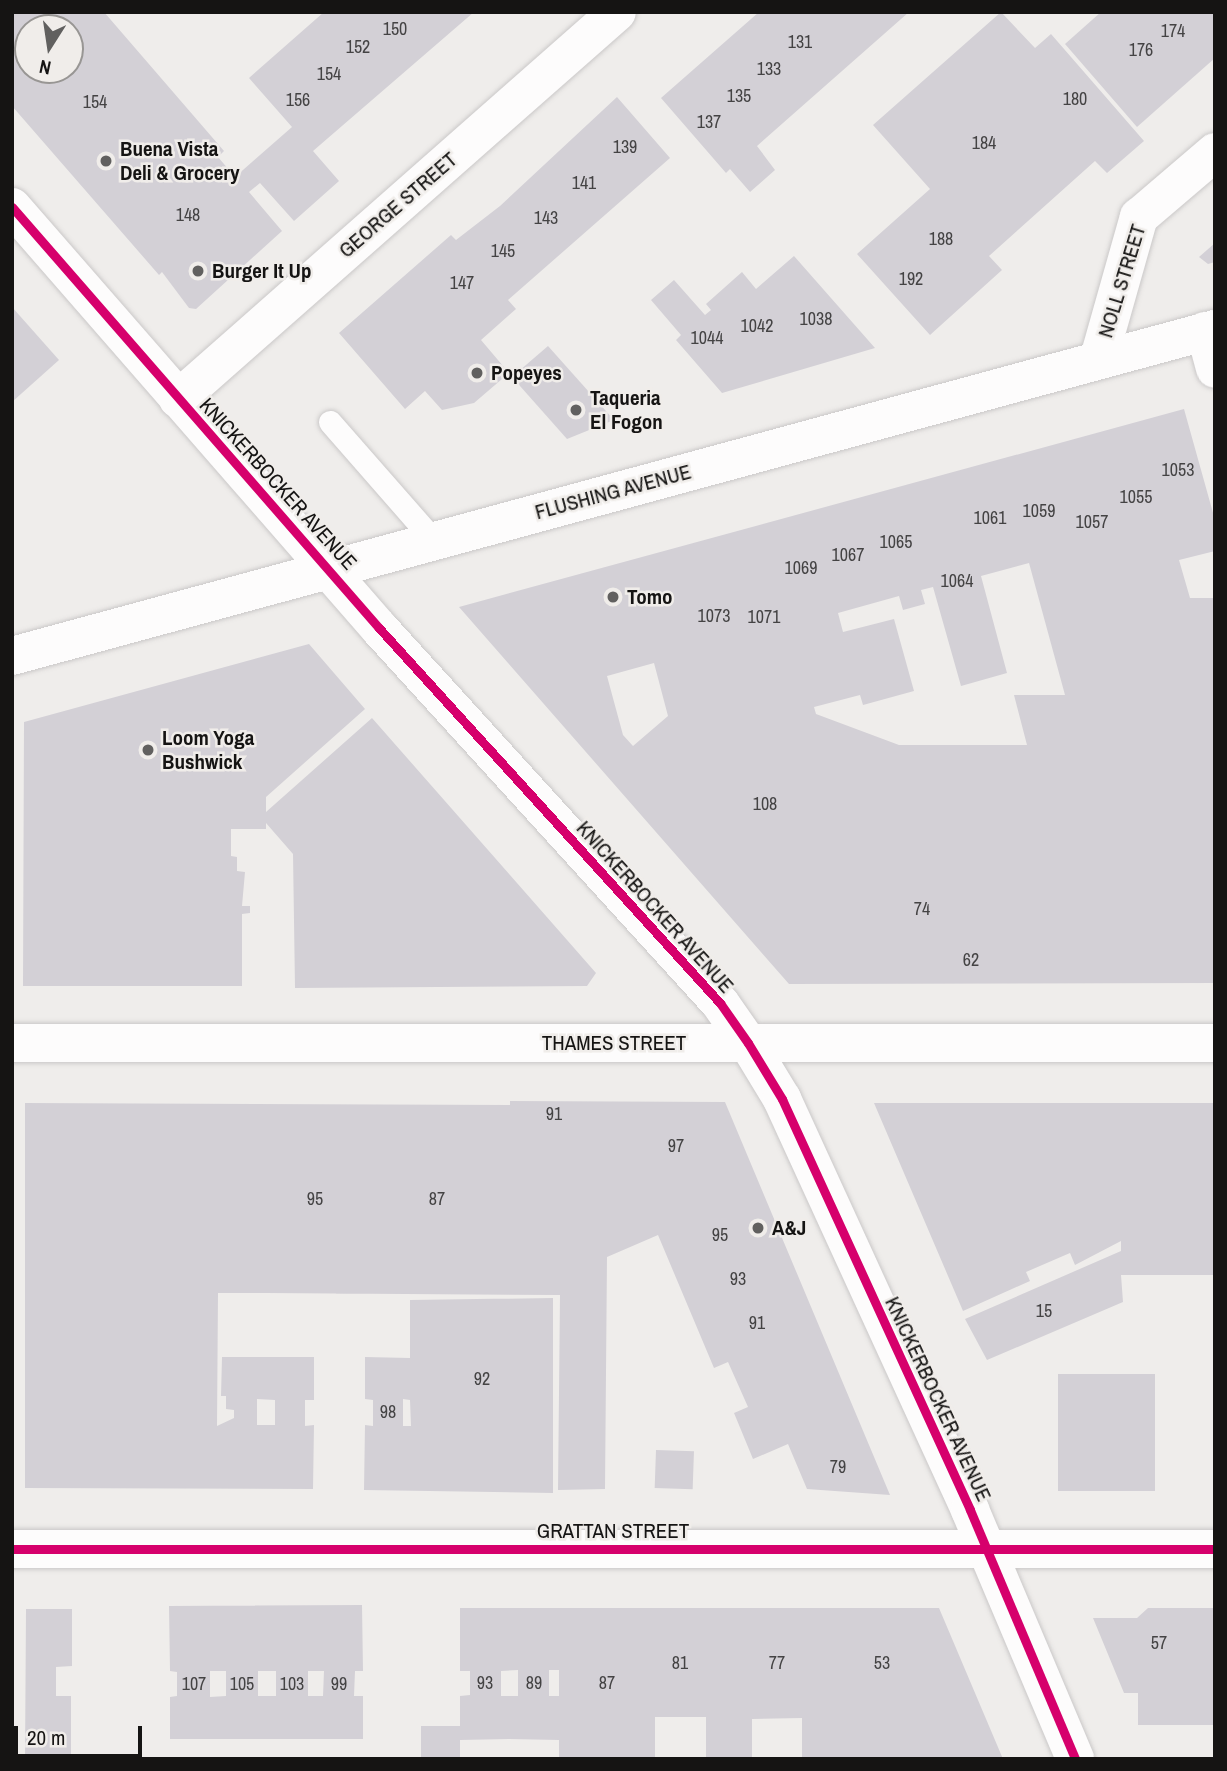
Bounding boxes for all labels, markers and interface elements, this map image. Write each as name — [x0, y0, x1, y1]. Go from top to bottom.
north arrow — [14, 14, 84, 84]
house number: 150 — [383, 18, 407, 40]
house number: 174 — [1161, 20, 1185, 42]
house number: 131 — [788, 31, 812, 53]
house number: 152 — [346, 36, 370, 58]
house number: 176 — [1129, 39, 1153, 61]
text: N — [37, 54, 53, 81]
house number: 133 — [757, 58, 781, 80]
house number: 154 — [317, 63, 341, 85]
house number: 135 — [727, 85, 751, 107]
house number: 180 — [1063, 88, 1087, 110]
house number: 156 — [286, 89, 310, 111]
house number: 154 — [83, 91, 107, 113]
house number: 137 — [697, 111, 721, 133]
house number: 184 — [972, 132, 996, 154]
place label: Buena Vista Deli & Grocery — [120, 136, 240, 186]
house number: 139 — [613, 136, 637, 158]
street label: GEORGE STREET — [334, 147, 462, 263]
marker: Buena Vista Deli & Grocery — [98, 153, 114, 169]
house number: 141 — [572, 172, 596, 194]
house number: 148 — [176, 204, 200, 226]
house number: 143 — [534, 207, 558, 229]
street label: NOLL STREET — [1093, 221, 1151, 341]
house number: 188 — [929, 228, 953, 250]
house number: 145 — [491, 240, 515, 262]
place label: Burger It Up — [212, 258, 311, 284]
marker: Burger It Up — [190, 263, 206, 279]
house number: 192 — [899, 268, 923, 290]
house number: 147 — [450, 272, 474, 294]
house number: 1038 — [800, 308, 832, 330]
house number: 1042 — [741, 315, 773, 337]
house number: 1044 — [691, 327, 723, 349]
place label: Popeyes — [491, 360, 562, 386]
marker: Popeyes — [469, 365, 485, 381]
place label: Taqueria El Fogon — [590, 385, 663, 435]
street label: KNICKERBOCKER AVENUE — [194, 392, 362, 576]
marker: Taqueria El Fogon — [568, 402, 584, 418]
street label: FLUSHING AVENUE — [532, 459, 694, 525]
house number: 1053 — [1162, 459, 1194, 481]
house number: 1055 — [1120, 486, 1152, 508]
house number: 1059 — [1023, 500, 1055, 522]
house number: 1061 — [974, 507, 1006, 529]
house number: 1057 — [1076, 511, 1108, 533]
house number: 1065 — [880, 531, 912, 553]
house number: 1067 — [832, 544, 864, 566]
house number: 1069 — [785, 557, 817, 579]
house number: 1064 — [941, 570, 973, 592]
place label: Tomo — [627, 584, 673, 610]
marker: Tomo — [605, 589, 621, 605]
house number: 1073 — [698, 605, 730, 627]
house number: 1071 — [748, 606, 780, 628]
place label: Loom Yoga Bushwick — [162, 725, 255, 775]
marker: Loom Yoga Bushwick — [140, 742, 156, 758]
house number: 108 — [753, 793, 777, 815]
street label: KNICKERBOCKER AVENUE — [571, 815, 739, 999]
house number: 74 — [914, 898, 930, 920]
house number: 62 — [963, 949, 979, 971]
street label: THAMES STREET — [542, 1030, 686, 1056]
house number: 91 — [546, 1103, 562, 1125]
house number: 97 — [668, 1135, 684, 1157]
house number: 95 — [307, 1188, 323, 1210]
house number: 87 — [429, 1188, 445, 1210]
place label: A&J — [772, 1215, 806, 1241]
marker: A&J — [750, 1220, 766, 1236]
house number: 95 — [712, 1224, 728, 1246]
house number: 93 — [730, 1268, 746, 1290]
street label: KNICKERBOCKER AVENUE — [879, 1292, 997, 1506]
house number: 15 — [1036, 1300, 1052, 1322]
house number: 91 — [749, 1312, 765, 1334]
house number: 92 — [474, 1368, 490, 1390]
house number: 98 — [380, 1401, 396, 1423]
house number: 79 — [830, 1456, 846, 1478]
street label: GRATTAN STREET — [537, 1518, 689, 1544]
house number: 57 — [1151, 1632, 1167, 1654]
house number: 81 — [672, 1652, 688, 1674]
house number: 77 — [769, 1652, 785, 1674]
house number: 53 — [874, 1652, 890, 1674]
house number: 93 — [477, 1672, 493, 1694]
house number: 89 — [526, 1672, 542, 1694]
house number: 87 — [599, 1672, 615, 1694]
house number: 107 — [182, 1673, 206, 1695]
house number: 105 — [230, 1673, 254, 1695]
house number: 103 — [280, 1673, 304, 1695]
house number: 99 — [331, 1673, 347, 1695]
scale bar — [18, 1712, 145, 1756]
text: 20 m — [27, 1723, 65, 1752]

